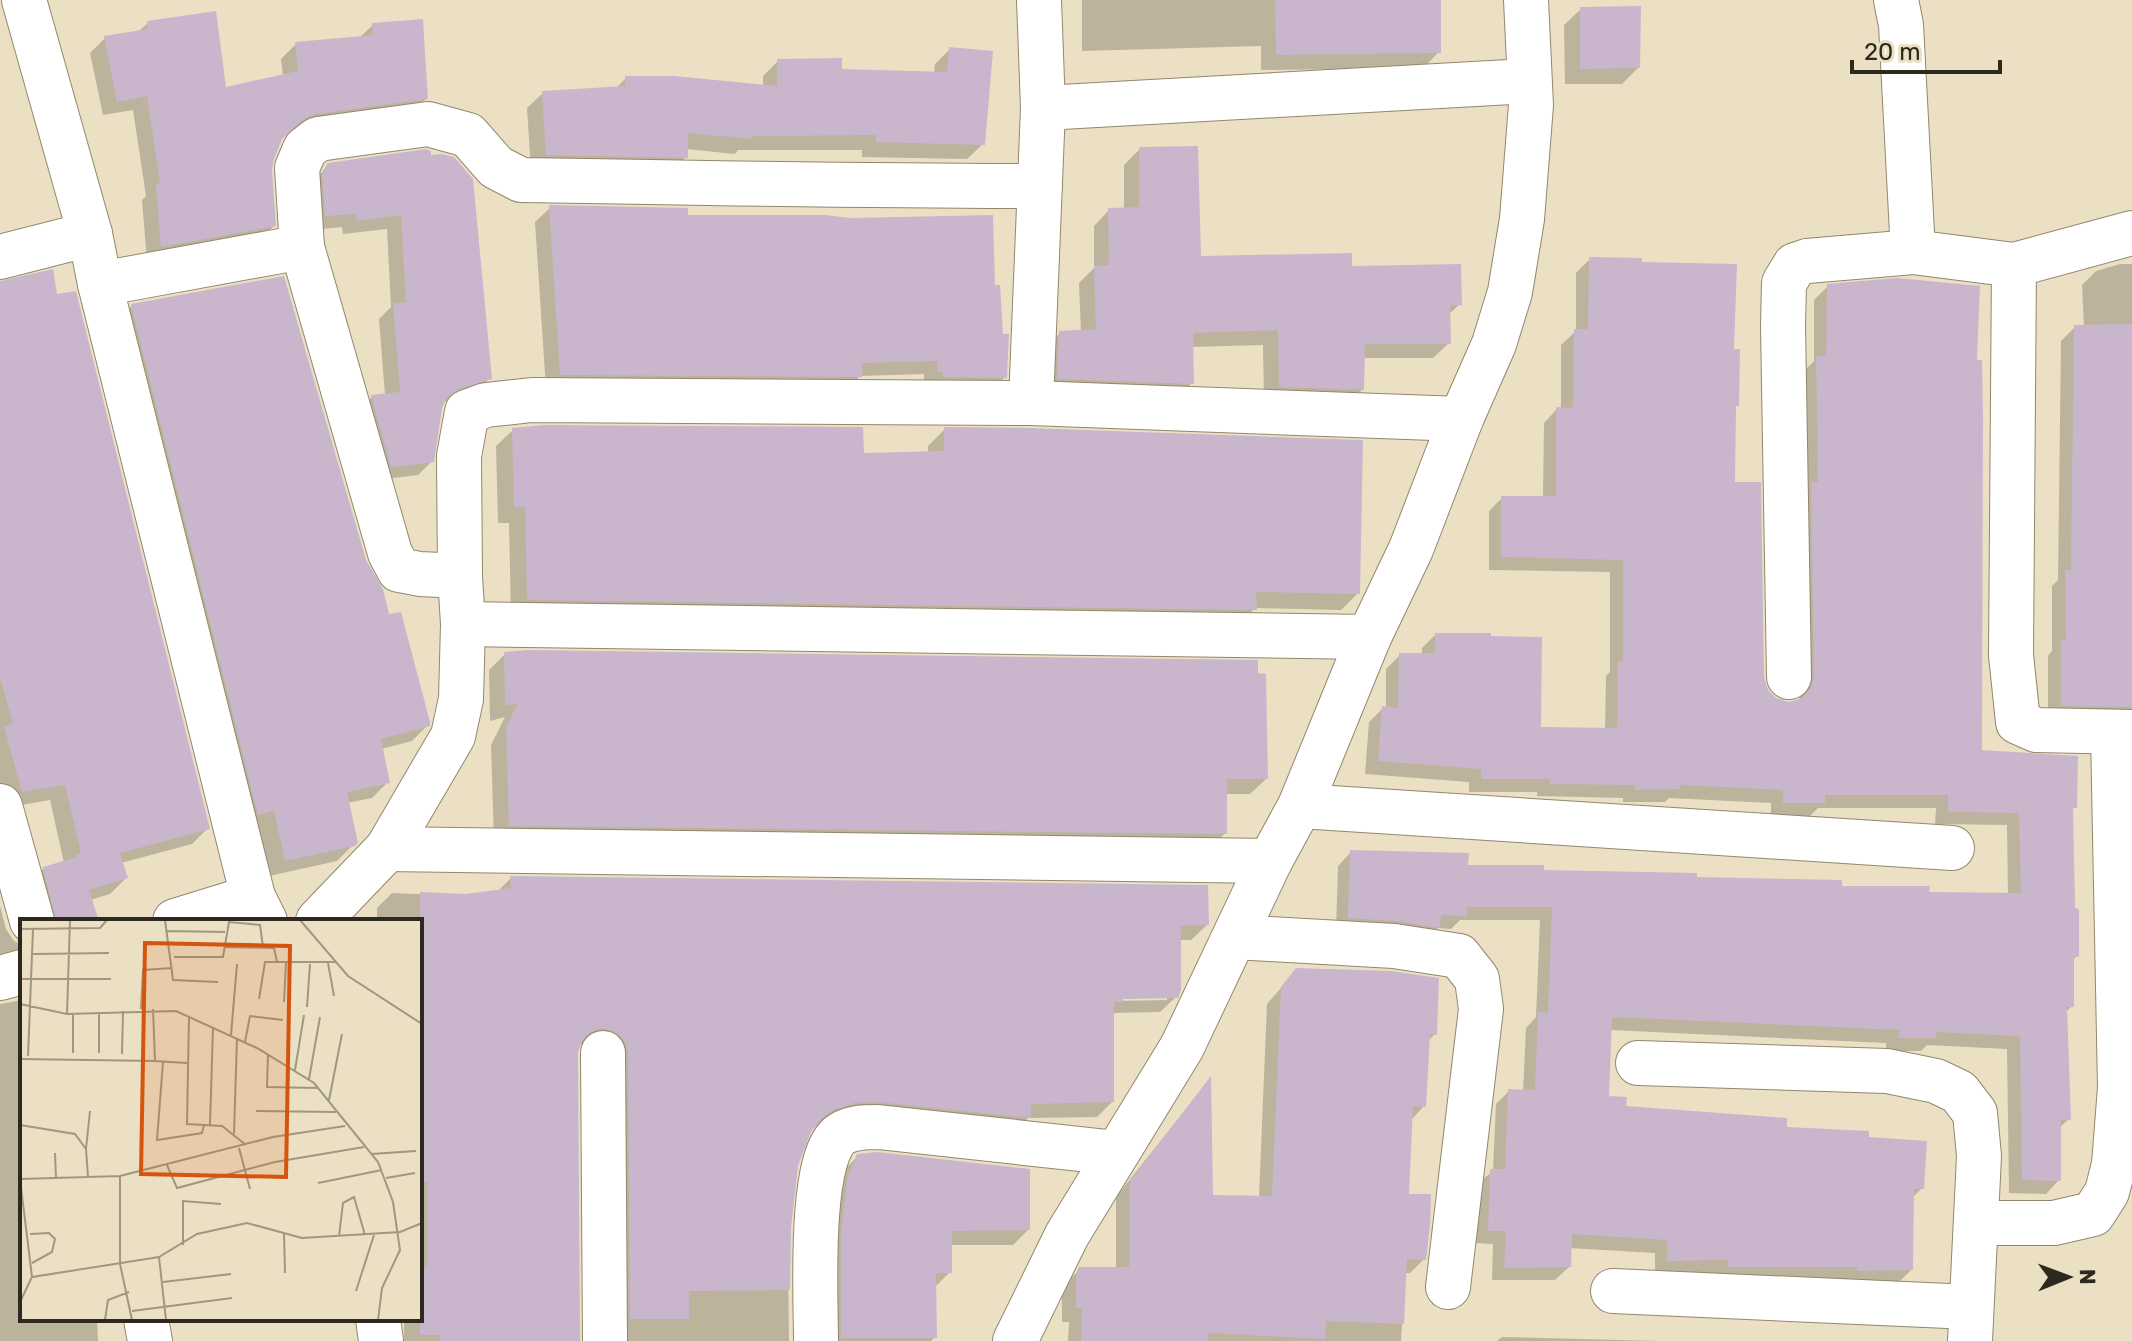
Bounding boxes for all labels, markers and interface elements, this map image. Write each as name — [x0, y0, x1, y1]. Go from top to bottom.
scale bar — [1852, 24, 2000, 74]
text: 20 m — [1864, 38, 1921, 66]
inset map — [20, 919, 422, 1321]
north arrow — [2028, 1237, 2108, 1317]
text: N — [2074, 1269, 2101, 1285]

